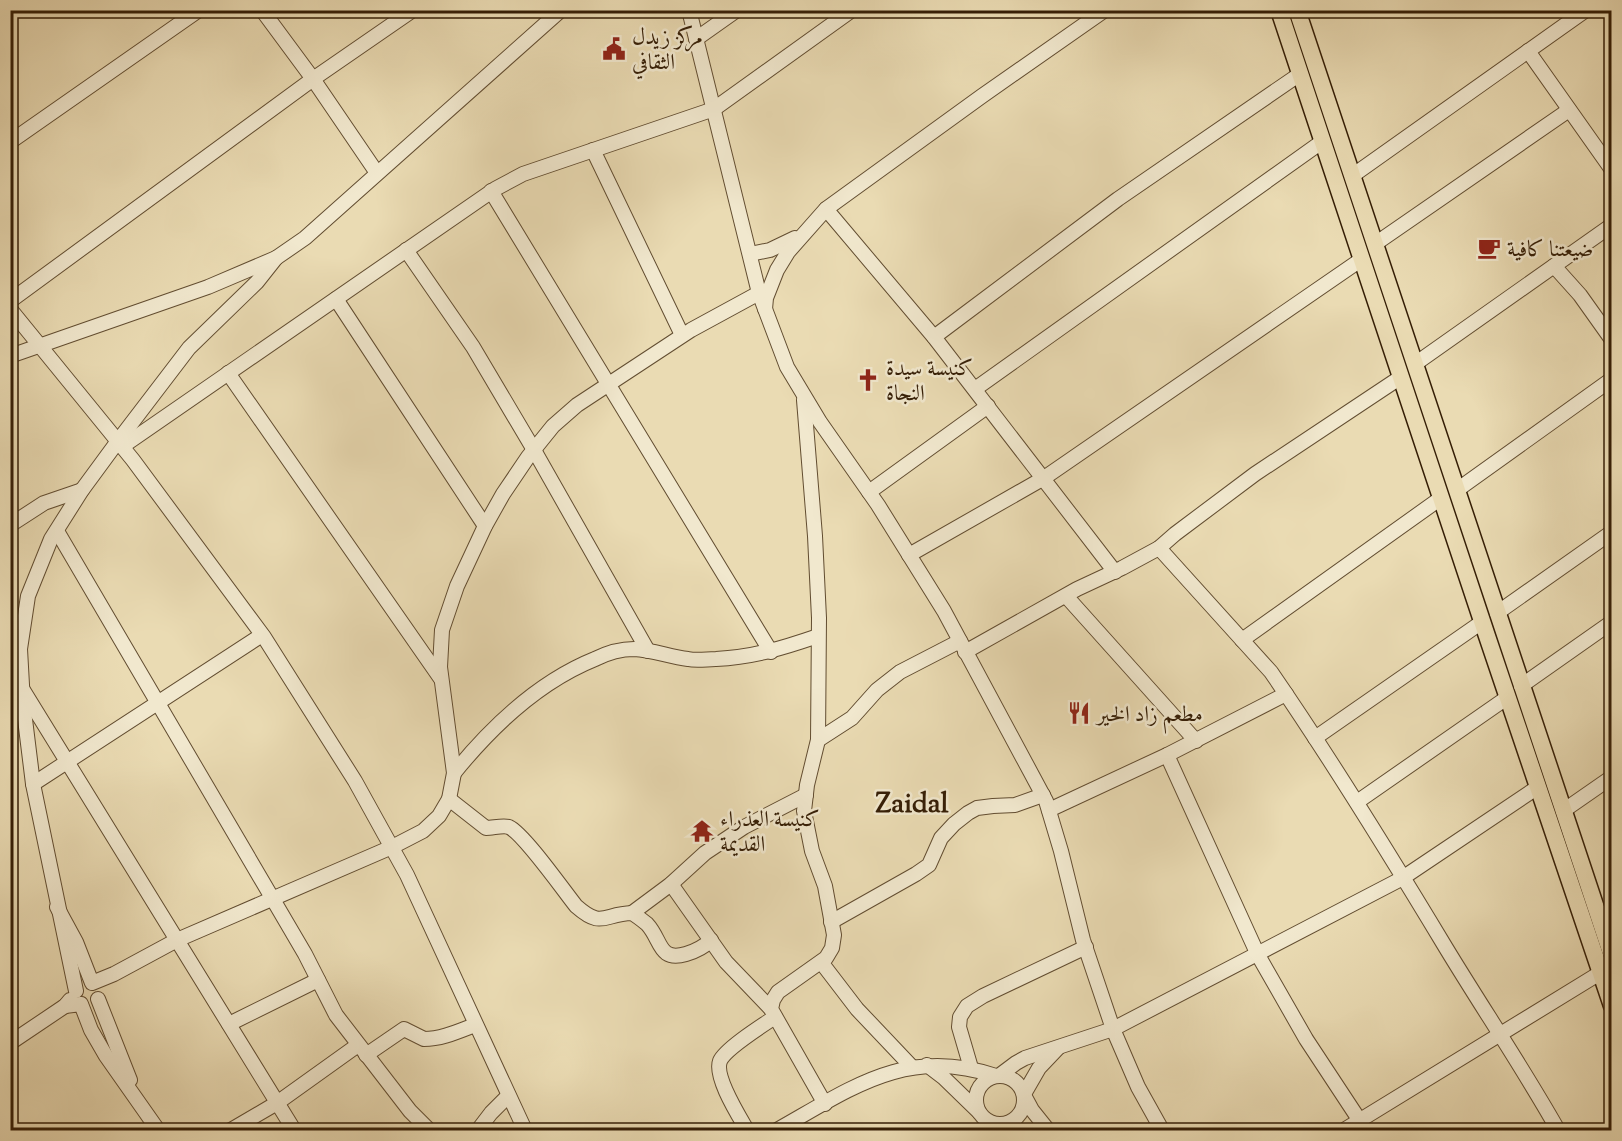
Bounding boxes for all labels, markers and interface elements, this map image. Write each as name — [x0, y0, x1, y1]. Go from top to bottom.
place label: مركز زيدل الثقافي — [632, 23, 703, 80]
public building icon: مركز زيدل الثقافي — [601, 36, 627, 62]
cafe icon: ضيعتنا كافية — [1476, 235, 1502, 261]
place label: ضيعتنا كافية — [1507, 235, 1593, 267]
place label: كنيسة سيدة النجاة — [886, 354, 973, 411]
church icon: كنيسة سيدة النجاة — [855, 367, 881, 393]
restaurant icon: مطعم زاد الخير — [1066, 700, 1092, 726]
place label: مطعم زاد الخير — [1095, 700, 1203, 734]
district label: Zaidal — [875, 785, 949, 825]
place label: كنيسة العذراء القديمة — [720, 805, 820, 862]
temple icon: كنيسة العذراء القديمة — [689, 818, 715, 844]

